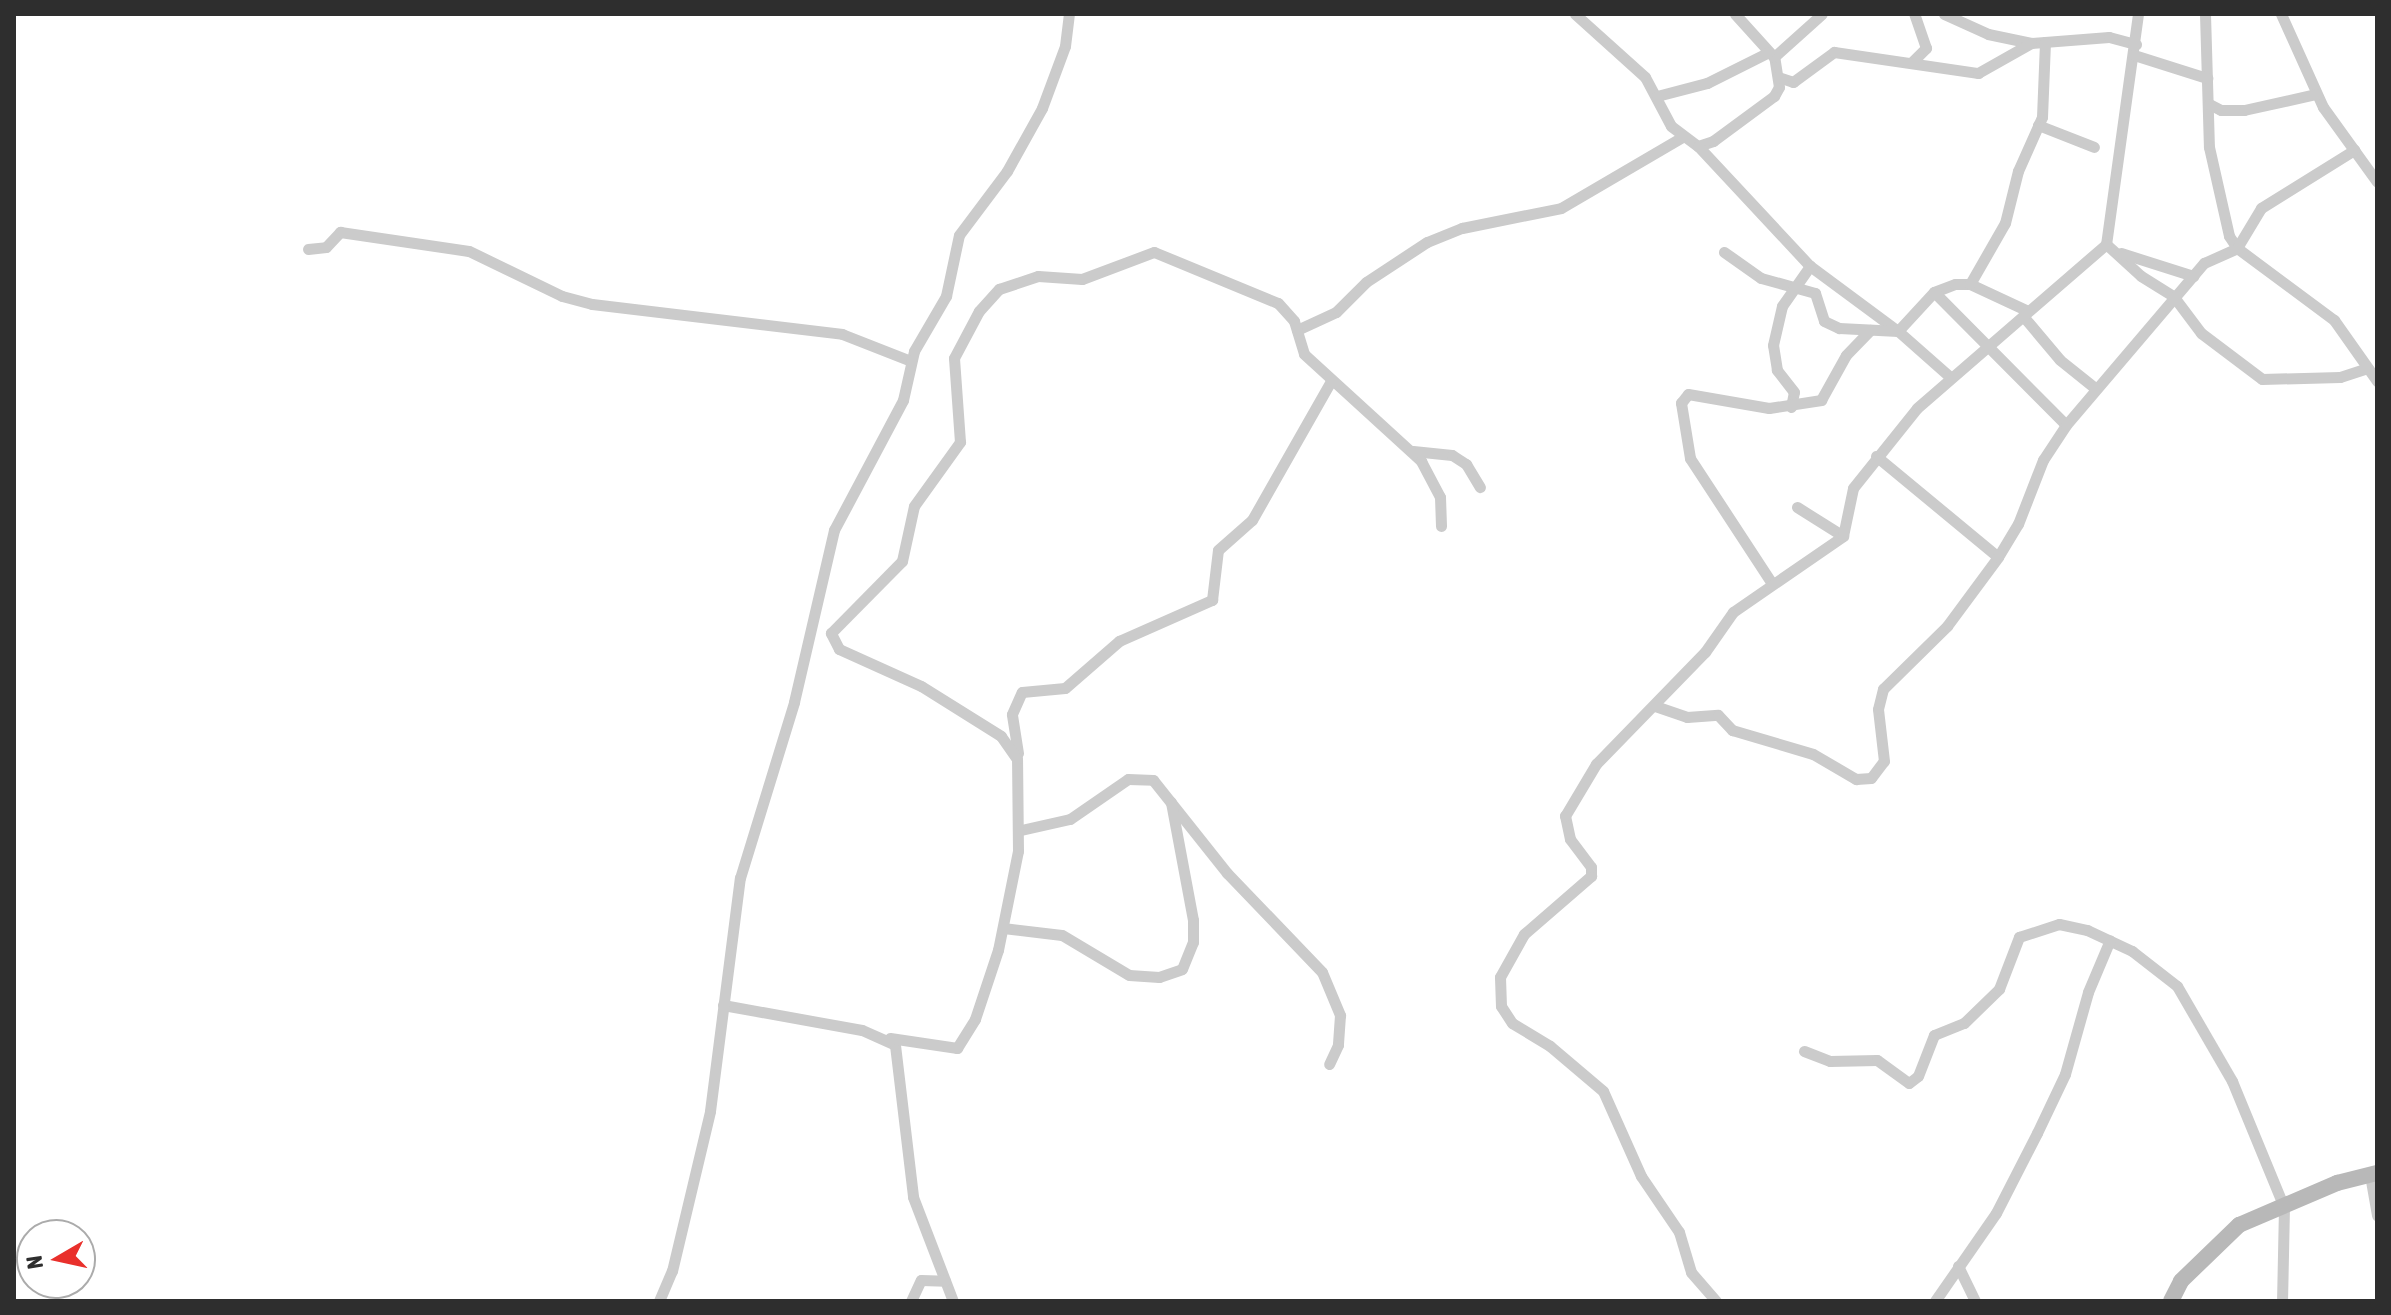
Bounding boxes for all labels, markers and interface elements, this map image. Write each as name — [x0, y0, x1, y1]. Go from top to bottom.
north arrow — [16, 1219, 96, 1299]
text: N — [20, 1254, 48, 1271]

